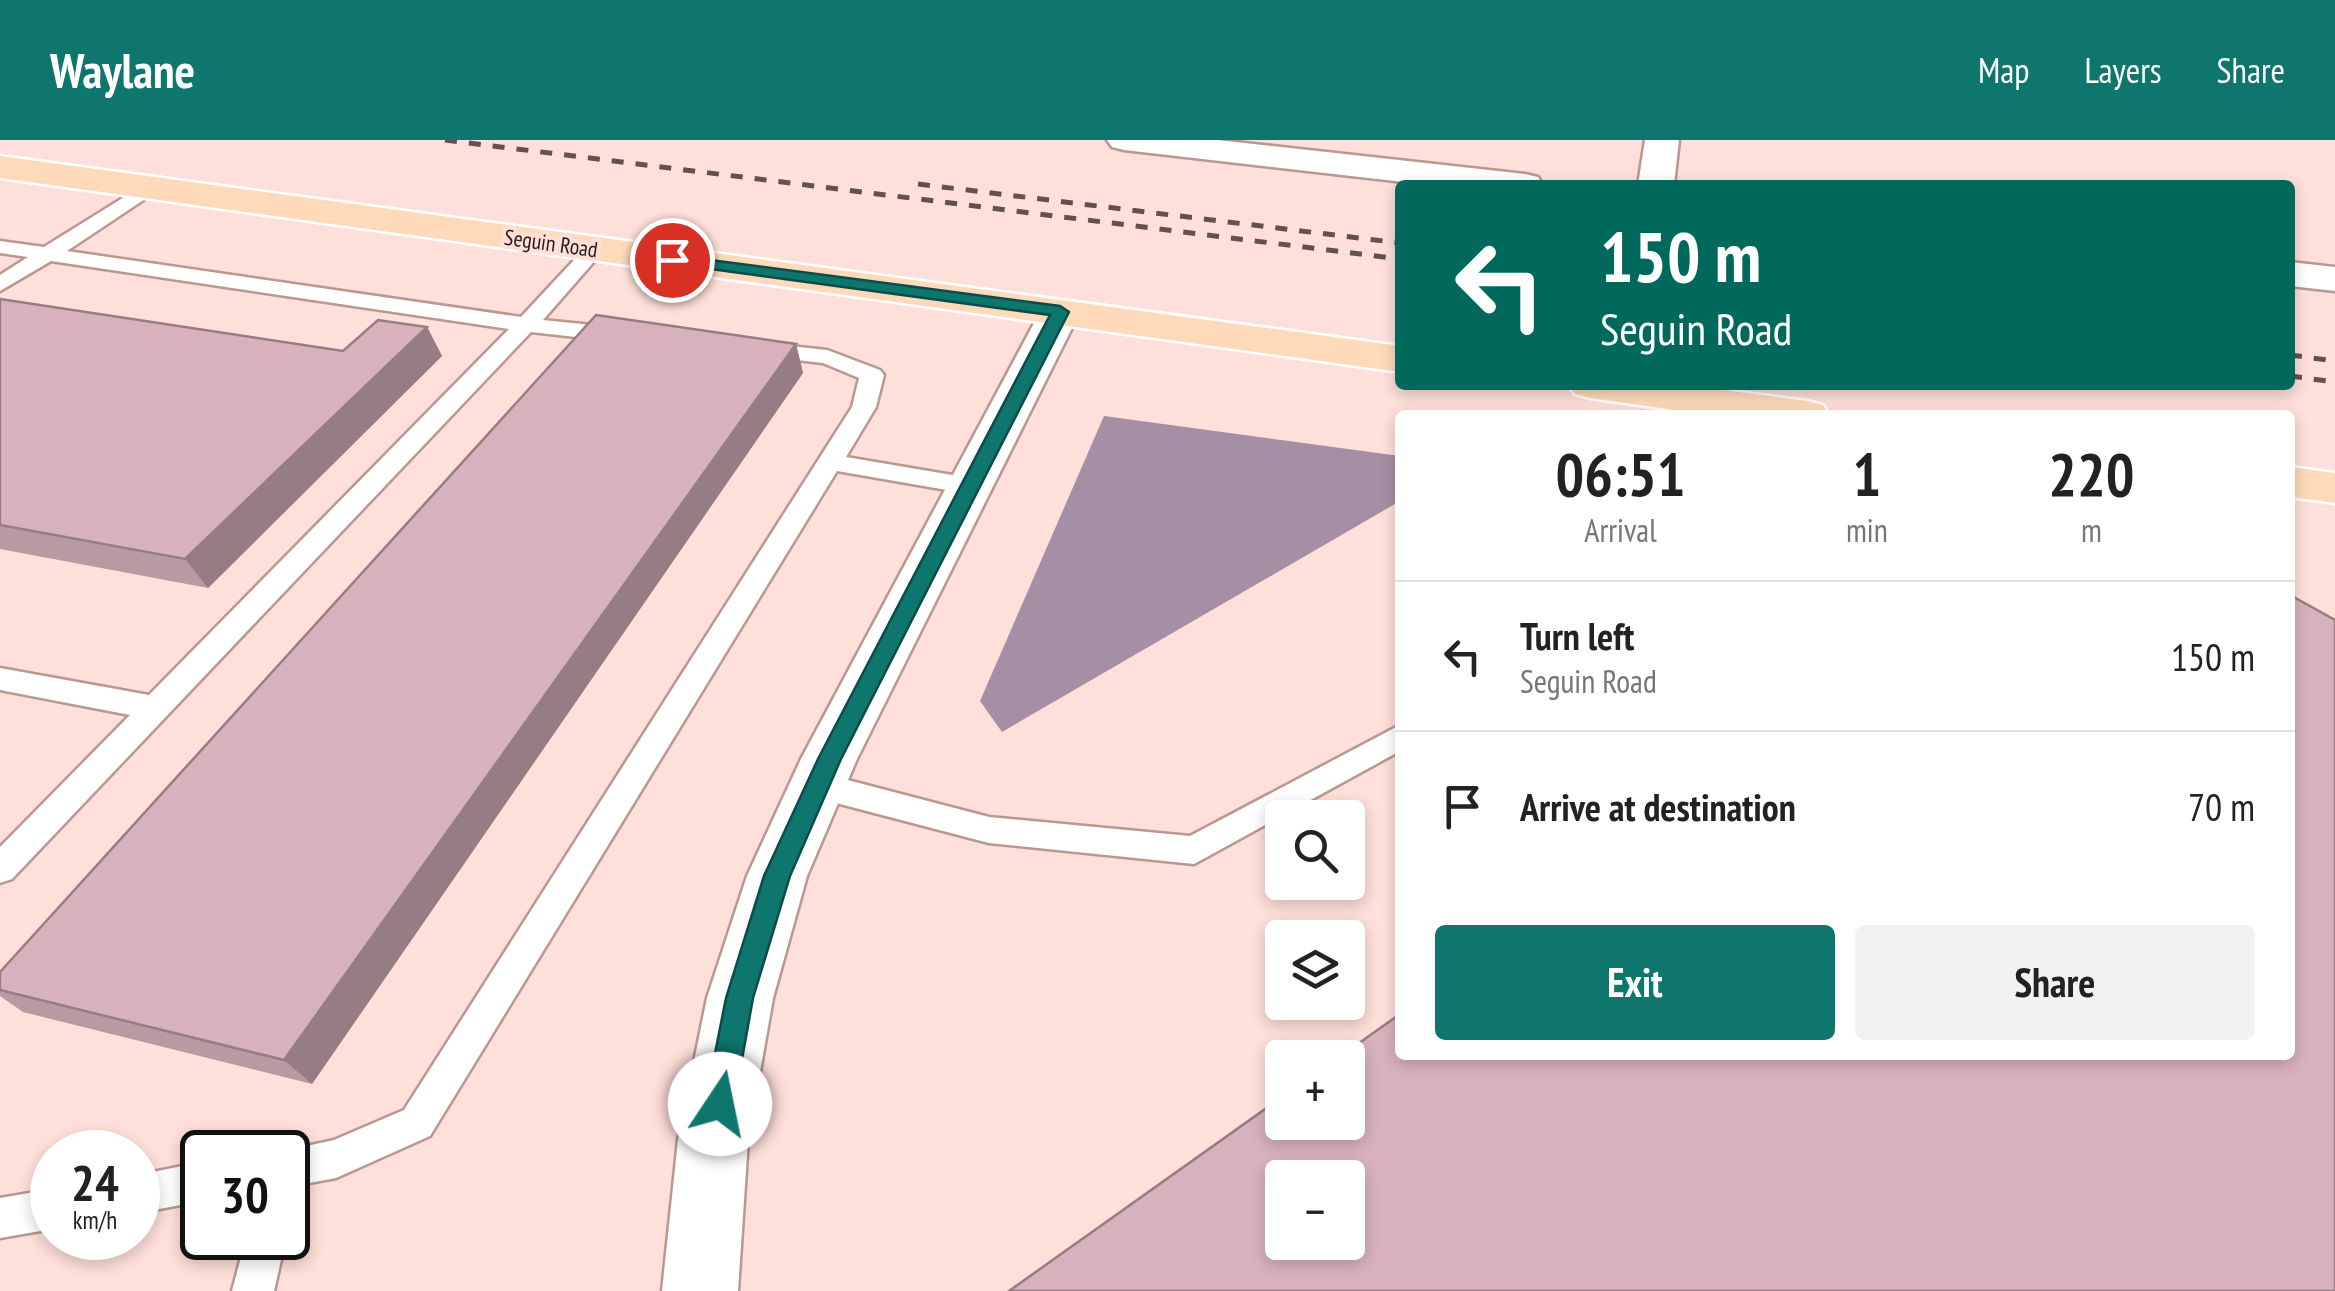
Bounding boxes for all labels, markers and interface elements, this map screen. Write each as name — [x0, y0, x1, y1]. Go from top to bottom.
text: Waylane — [50, 39, 195, 101]
text: Map — [1978, 47, 2029, 93]
text: Layers — [2084, 47, 2162, 93]
text: Share — [2217, 47, 2285, 93]
text: 150 m — [1600, 211, 1761, 301]
pin — [630, 218, 715, 303]
icon: left — [1435, 220, 1565, 350]
street label: Seguin Road — [503, 223, 599, 263]
icon: arrive — [645, 233, 700, 288]
text: Seguin Road — [1600, 299, 1792, 357]
text: 06:51 — [1556, 435, 1685, 513]
text: 1 — [1853, 435, 1881, 513]
text: 220 — [2048, 435, 2134, 513]
text: Arrival — [1584, 509, 1657, 551]
text: min — [1846, 509, 1888, 551]
text: m — [2081, 509, 2102, 551]
text: Turn left — [1520, 611, 1634, 660]
icon: left — [1435, 629, 1490, 684]
text: 150 m — [2171, 632, 2255, 681]
text: Seguin Road — [1520, 660, 1657, 702]
icon: arrive — [1435, 779, 1490, 834]
text: Arrive at destination — [1520, 782, 1796, 831]
text: 70 m — [2188, 782, 2255, 831]
map controls — [1265, 800, 1365, 1260]
button: search — [1265, 800, 1365, 900]
button: layers — [1265, 920, 1365, 1020]
button: Exit — [1435, 925, 1835, 1040]
button: Share — [1855, 925, 2255, 1040]
button: + — [1265, 1040, 1365, 1140]
position arrow — [668, 1052, 772, 1156]
speed limit sign: 30 — [180, 1130, 310, 1260]
text: 24 — [71, 1150, 119, 1215]
button: − — [1265, 1160, 1365, 1260]
text: km/h — [73, 1204, 117, 1236]

